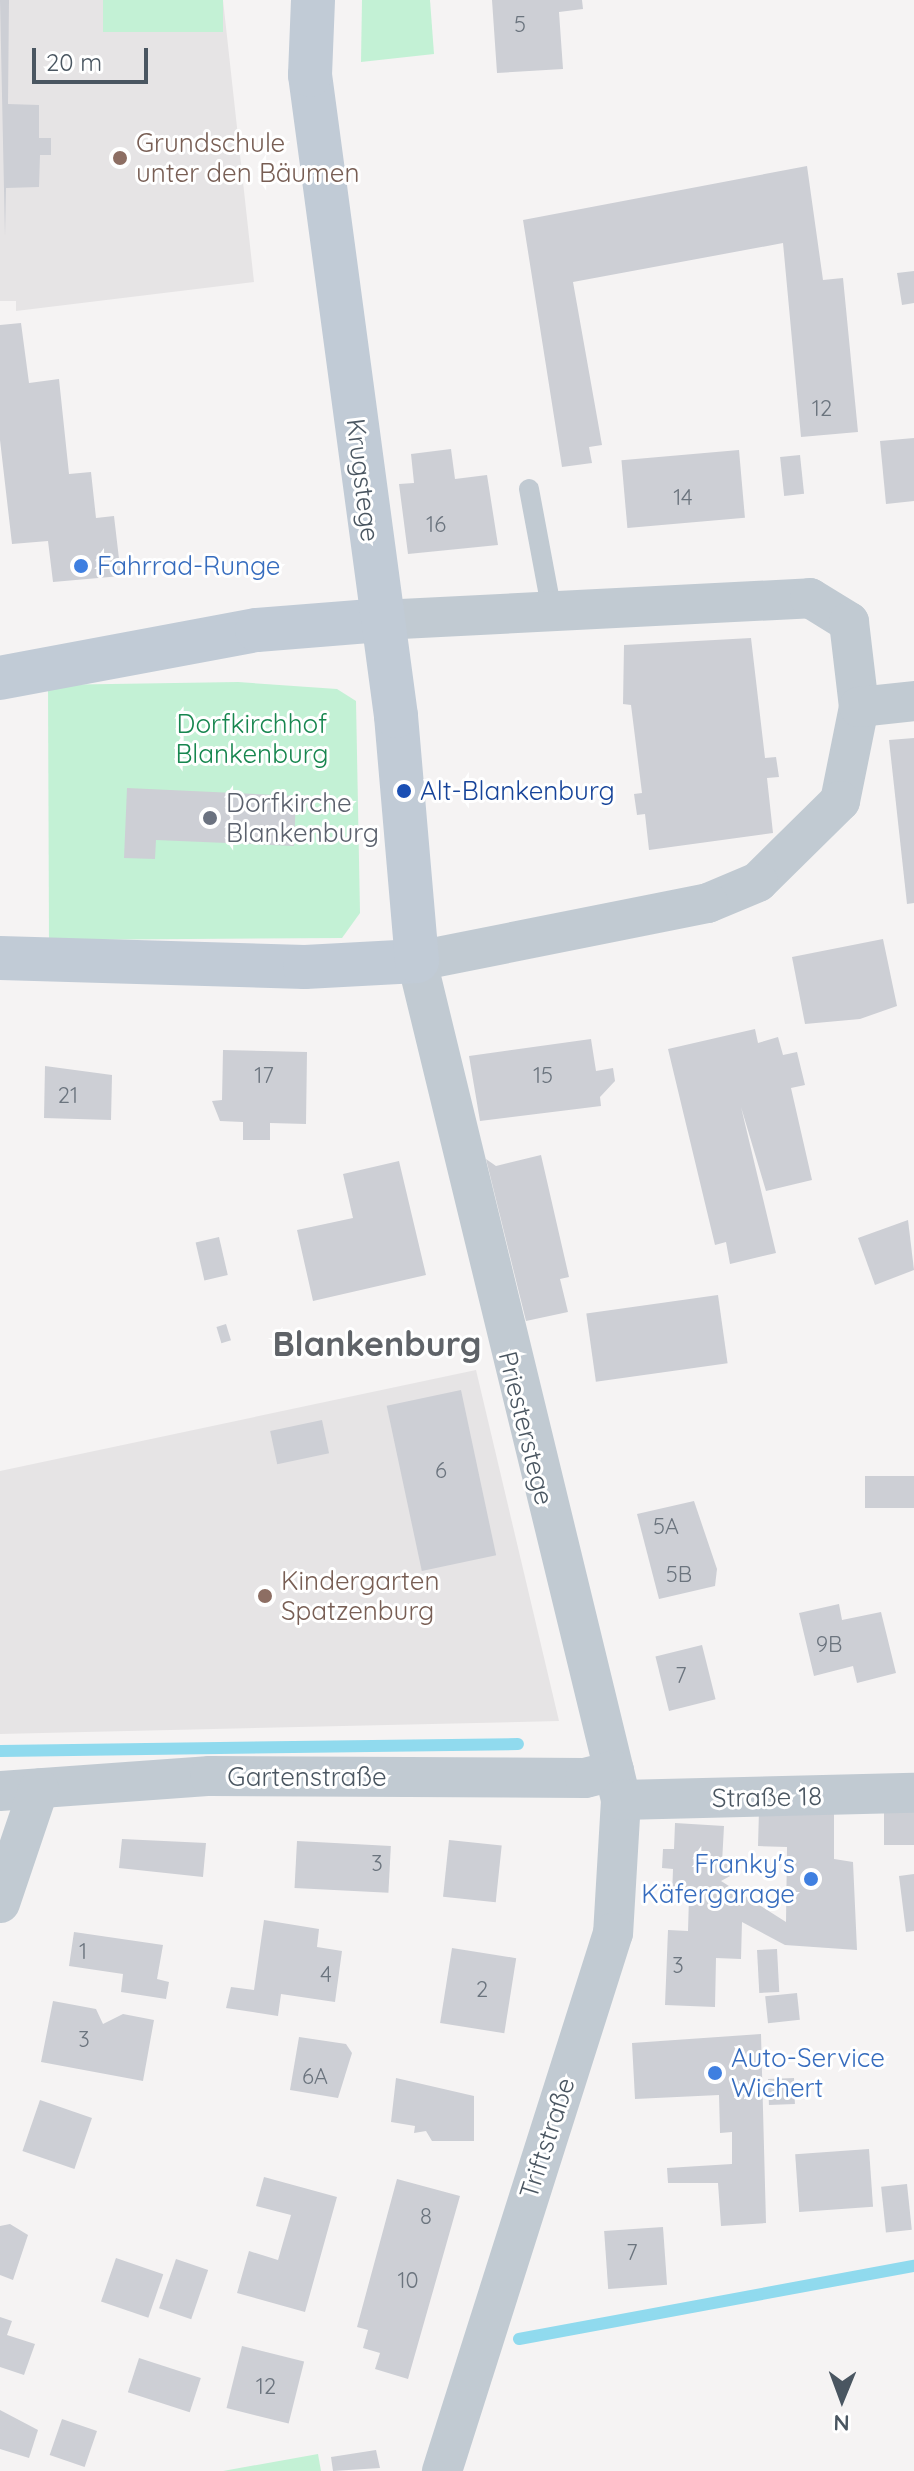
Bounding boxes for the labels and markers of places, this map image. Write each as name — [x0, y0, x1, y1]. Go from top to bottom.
place label: Grundschule unter den Bäumen — [136, 127, 360, 188]
marker: Grundschule unter den Bäumen — [111, 149, 129, 167]
place label: Fahrrad-Runge — [97, 550, 280, 582]
marker: Fahrrad-Runge — [72, 557, 90, 575]
place label: Alt-Blankenburg — [420, 775, 615, 807]
marker: Alt-Blankenburg — [395, 782, 413, 800]
place label: Dorfkirche Blankenburg — [226, 787, 379, 848]
marker: Dorfkirche Blankenburg — [201, 809, 219, 827]
place label: Kindergarten Spatzenburg — [281, 1565, 439, 1626]
marker: Kindergarten Spatzenburg — [256, 1587, 274, 1605]
place label: Franky's Käfergarage — [641, 1848, 795, 1910]
marker: Franky's Käfergarage — [802, 1870, 820, 1888]
place label: Auto-Service Wichert — [731, 2042, 885, 2104]
marker: Auto-Service Wichert — [706, 2064, 724, 2082]

